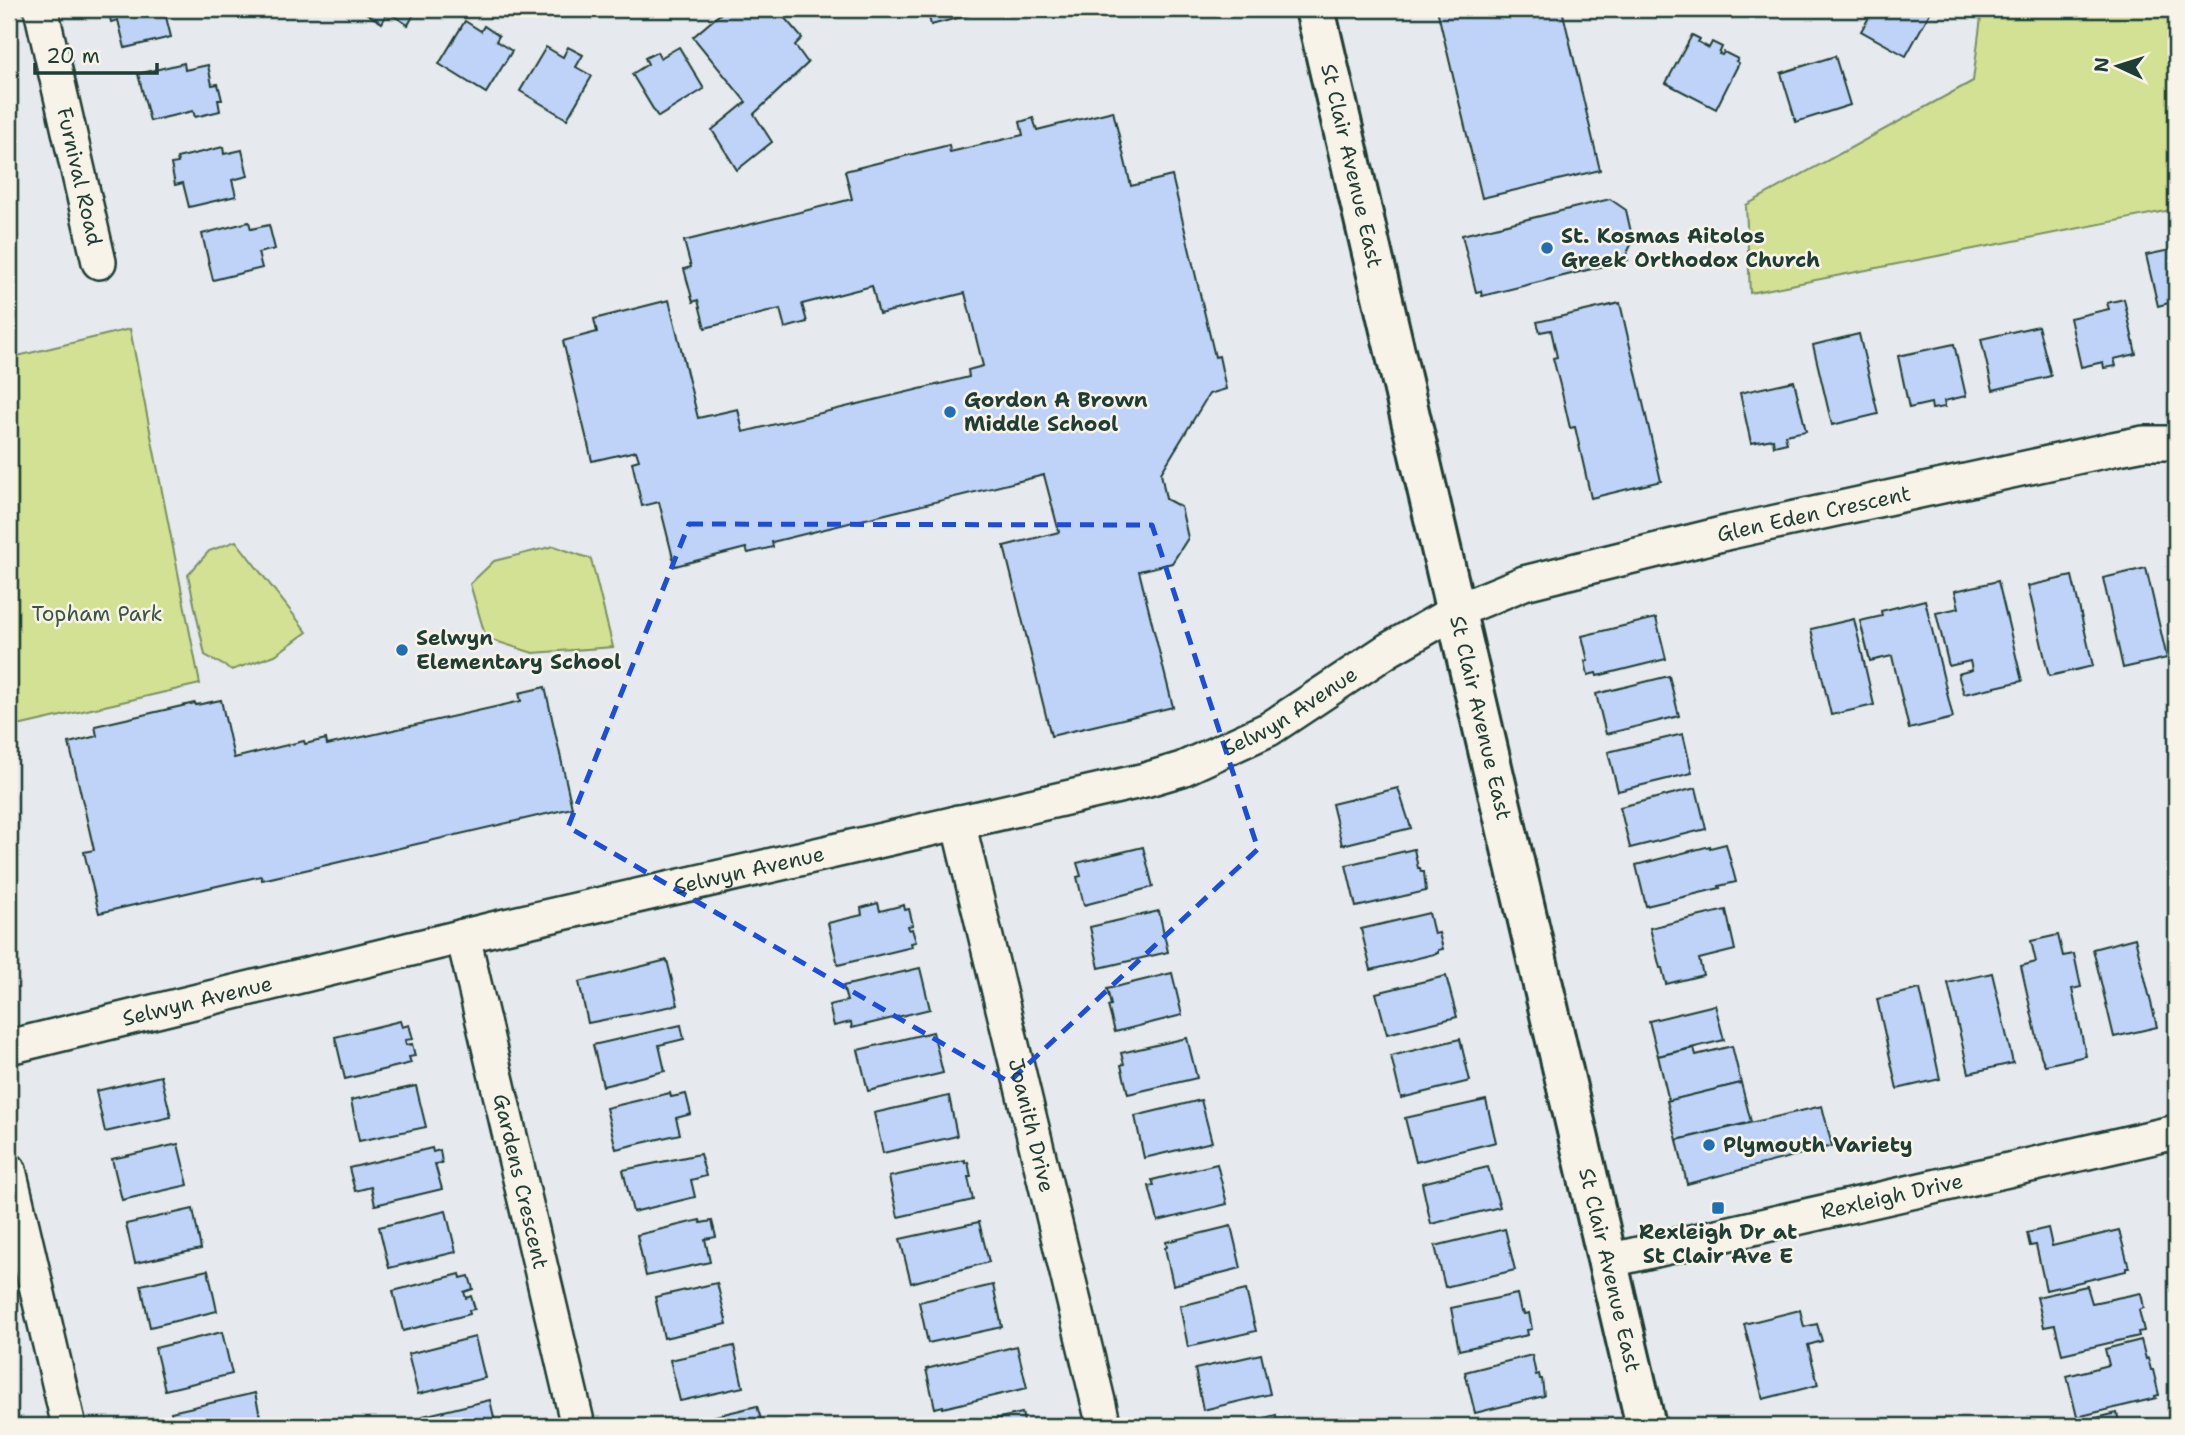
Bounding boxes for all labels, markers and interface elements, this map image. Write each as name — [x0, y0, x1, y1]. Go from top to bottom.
scale bar — [35, 32, 158, 76]
north arrow — [2084, 32, 2154, 102]
text: 20 m — [46, 42, 100, 70]
text: N — [2089, 56, 2115, 73]
street label: St Clair Avenue East — [1314, 61, 1389, 271]
street label: Furnival Road — [50, 105, 109, 248]
place label: St. Kosmas Aitolos Greek Orthodox Church — [1561, 222, 1820, 274]
marker: St. Kosmas Aitolos Greek Orthodox Church — [1539, 240, 1555, 256]
place label: Gordon A Brown Middle School — [964, 386, 1148, 438]
marker: Gordon A Brown Middle School — [942, 404, 958, 420]
street label: Glen Eden Crescent — [1714, 479, 1913, 549]
park label: Topham Park — [31, 600, 163, 628]
street label: St Clair Avenue East — [1443, 613, 1518, 823]
place label: Selwyn Elementary School — [416, 624, 621, 676]
marker: Selwyn Elementary School — [394, 642, 410, 658]
street label: Selwyn Avenue — [1218, 660, 1363, 763]
street label: Selwyn Avenue — [671, 840, 827, 901]
street label: Selwyn Avenue — [120, 969, 275, 1033]
street label: Joanith Drive — [1002, 1055, 1061, 1195]
street label: Gardens Crescent — [486, 1091, 555, 1272]
place label: Plymouth Variety — [1723, 1131, 1913, 1159]
marker: Plymouth Variety — [1701, 1137, 1717, 1153]
street label: St Clair Avenue East — [1572, 1165, 1647, 1375]
street label: Rexleigh Drive — [1818, 1167, 1966, 1226]
marker: Rexleigh Dr at St Clair Ave E — [1710, 1200, 1726, 1216]
place label: Rexleigh Dr at St Clair Ave E — [1639, 1218, 1797, 1270]

